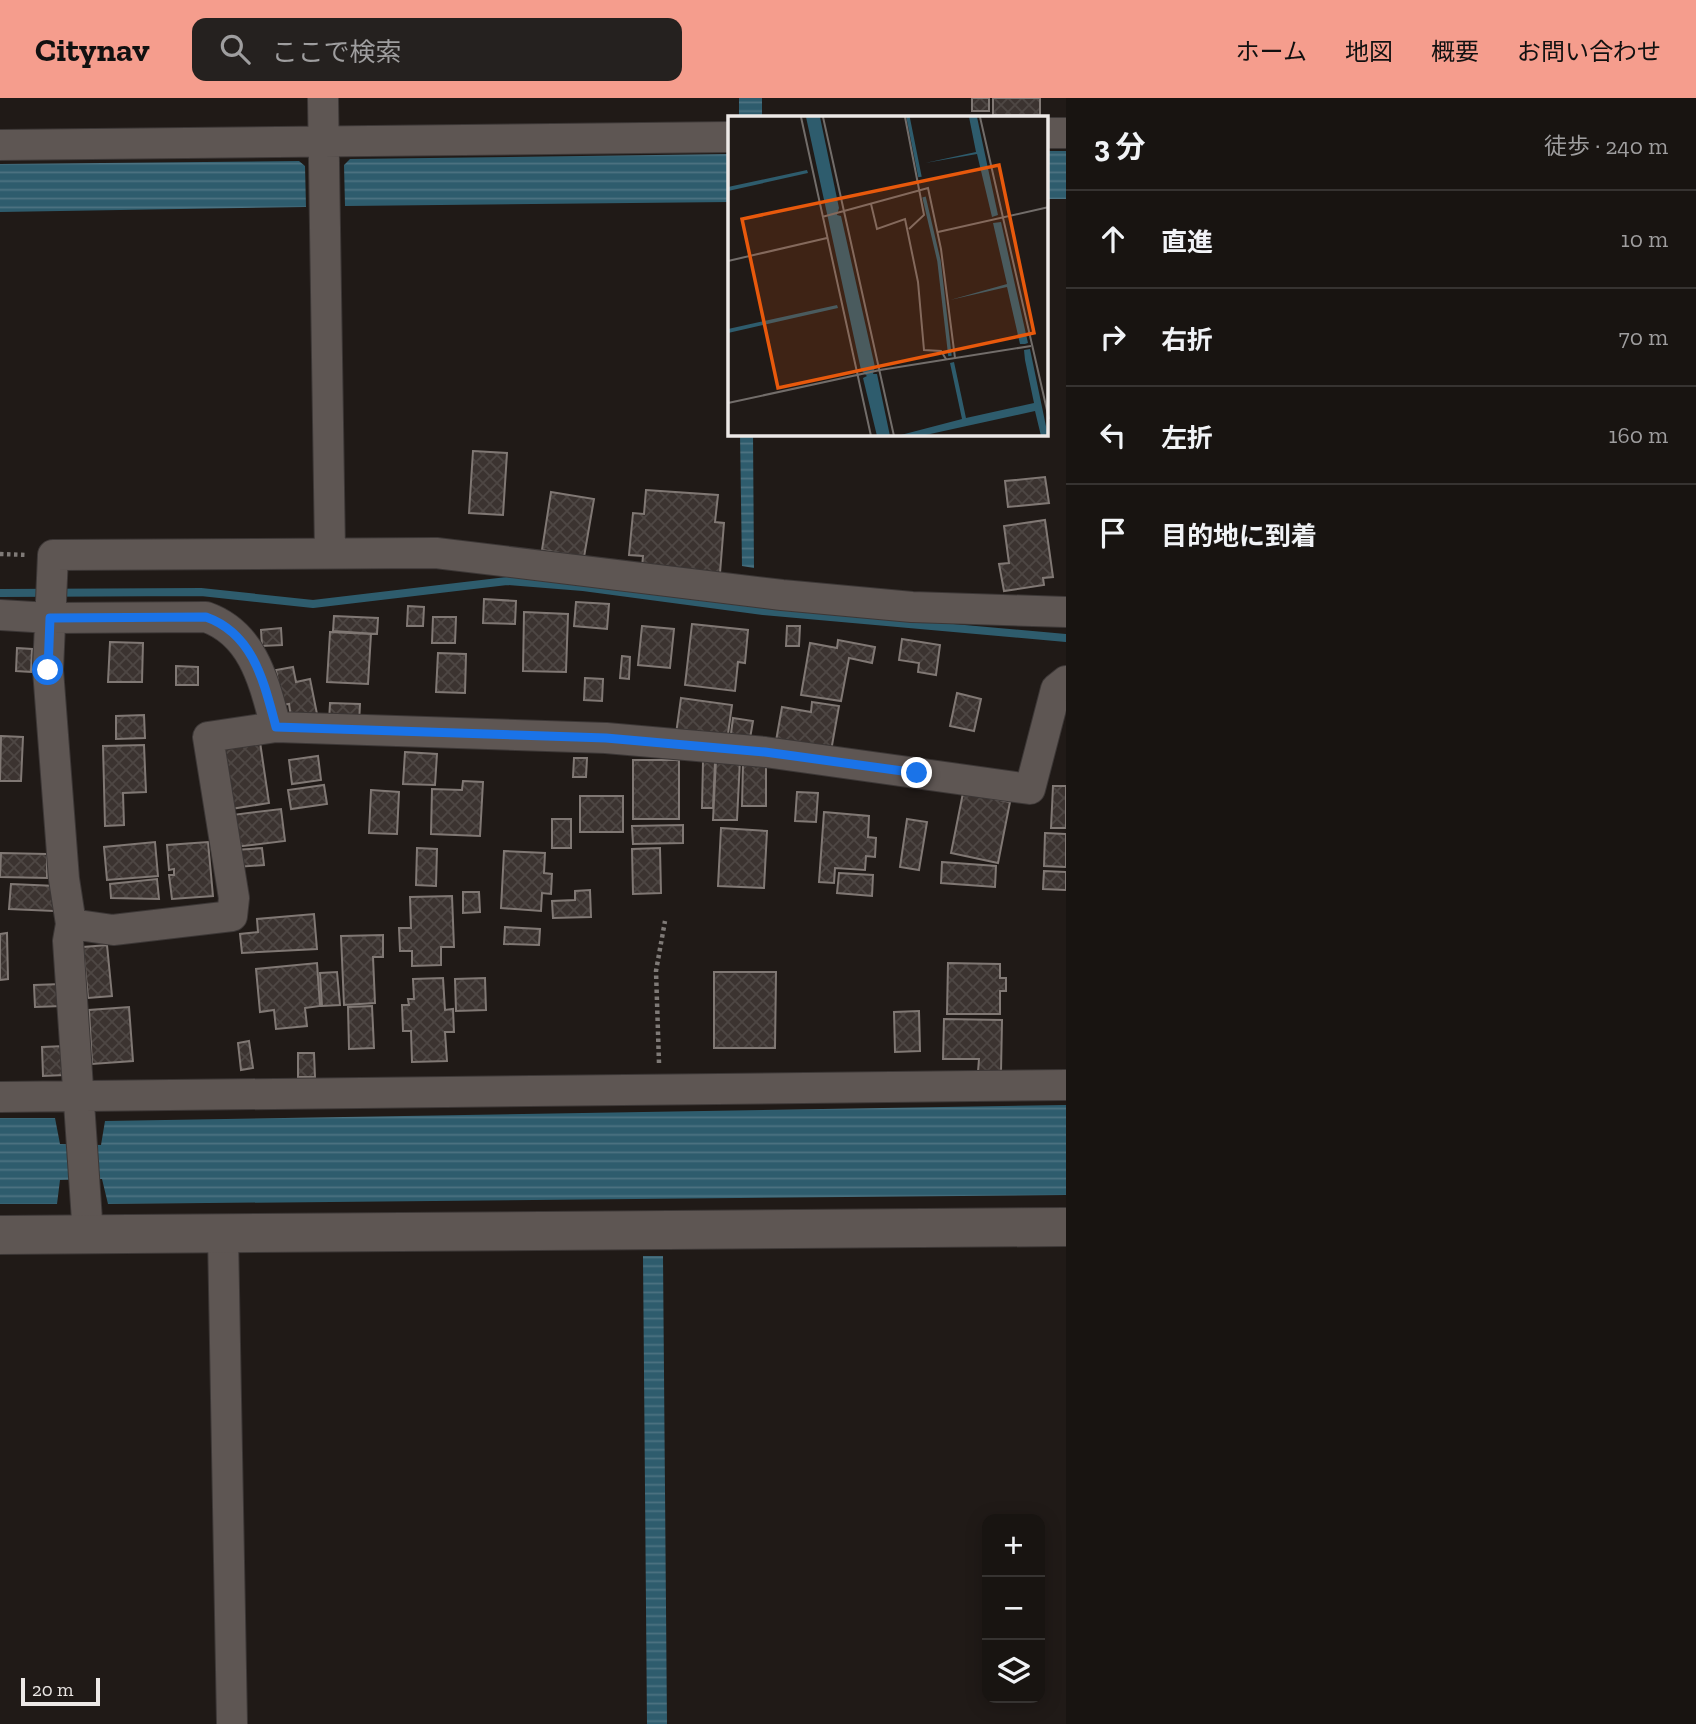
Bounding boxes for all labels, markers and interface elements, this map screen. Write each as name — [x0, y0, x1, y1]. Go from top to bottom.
search box — [192, 18, 682, 81]
text: Citynav — [35, 30, 150, 69]
icon: search — [216, 30, 254, 68]
text: ここで検索 — [272, 36, 402, 68]
text: ホーム — [1236, 37, 1307, 66]
text: 地図 — [1345, 37, 1393, 66]
text: 概要 — [1431, 37, 1479, 66]
text: お問い合わせ — [1517, 37, 1661, 66]
inset map — [728, 116, 1048, 436]
text: 3 分 — [1094, 129, 1146, 165]
text: 徒歩 · 240 m — [1544, 132, 1668, 160]
icon: ahead — [1094, 220, 1132, 258]
text: 10 m — [1621, 225, 1668, 253]
text: 直進 — [1161, 226, 1213, 258]
icon: right — [1094, 318, 1132, 356]
text: 70 m — [1619, 323, 1668, 351]
text: 右折 — [1161, 324, 1213, 356]
icon: left — [1094, 416, 1132, 454]
text: 160 m — [1609, 421, 1668, 449]
text: 左折 — [1161, 422, 1213, 454]
icon: arrive — [1094, 514, 1132, 552]
text: 目的地に到着 — [1161, 520, 1317, 552]
route start — [32, 654, 63, 685]
route end — [901, 757, 932, 788]
map controls — [982, 1514, 1045, 1703]
button: + — [982, 1514, 1045, 1577]
button: − — [982, 1577, 1045, 1640]
button: layers — [982, 1640, 1045, 1703]
scale bar — [21, 1675, 100, 1707]
text: 20 m — [32, 1678, 73, 1701]

